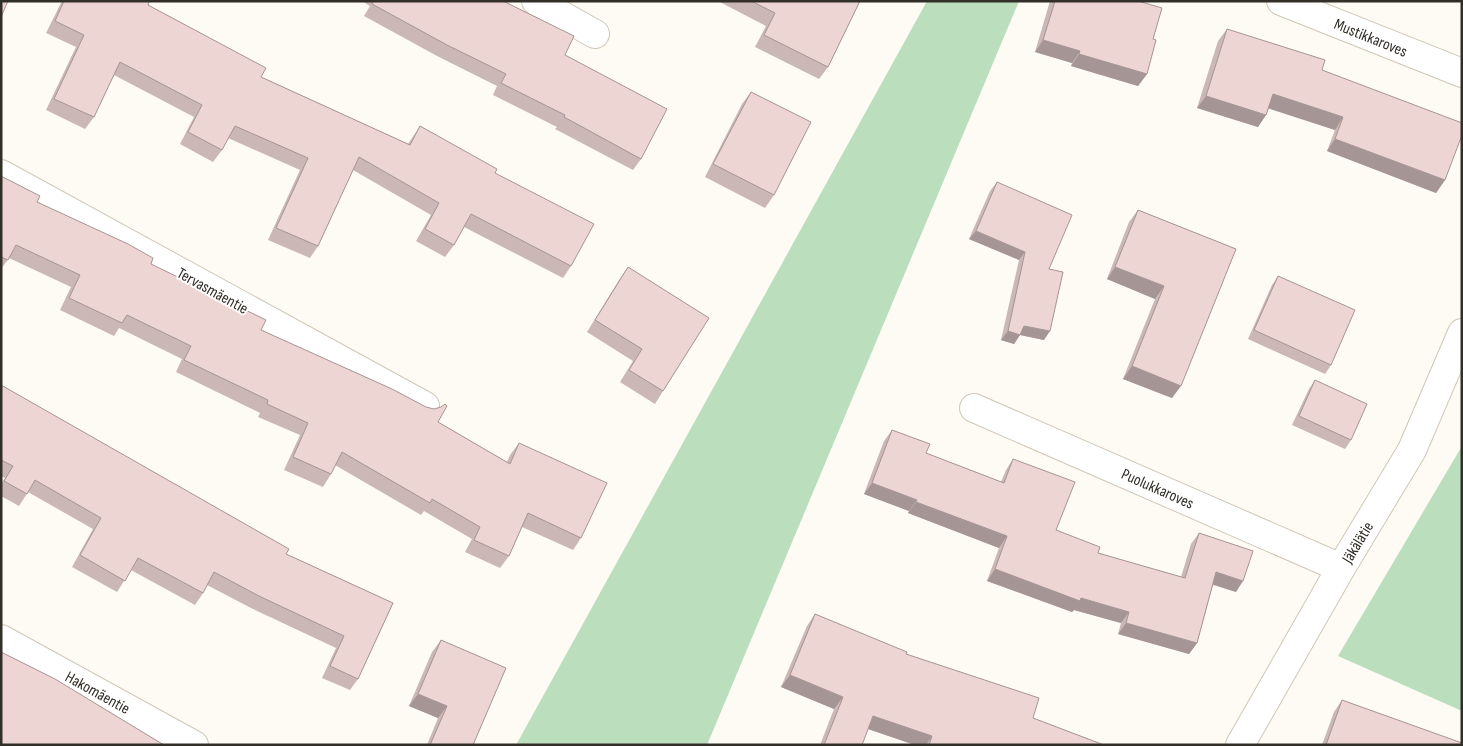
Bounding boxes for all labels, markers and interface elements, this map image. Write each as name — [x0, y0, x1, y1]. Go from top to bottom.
street label: Mustikkaroves — [1331, 15, 1410, 62]
street label: Tervasmäentie — [173, 264, 251, 319]
street label: Puolukkaroves — [1118, 465, 1197, 514]
street label: Jäkälätie — [1338, 519, 1378, 568]
street label: Hakomäentie — [62, 668, 133, 719]

